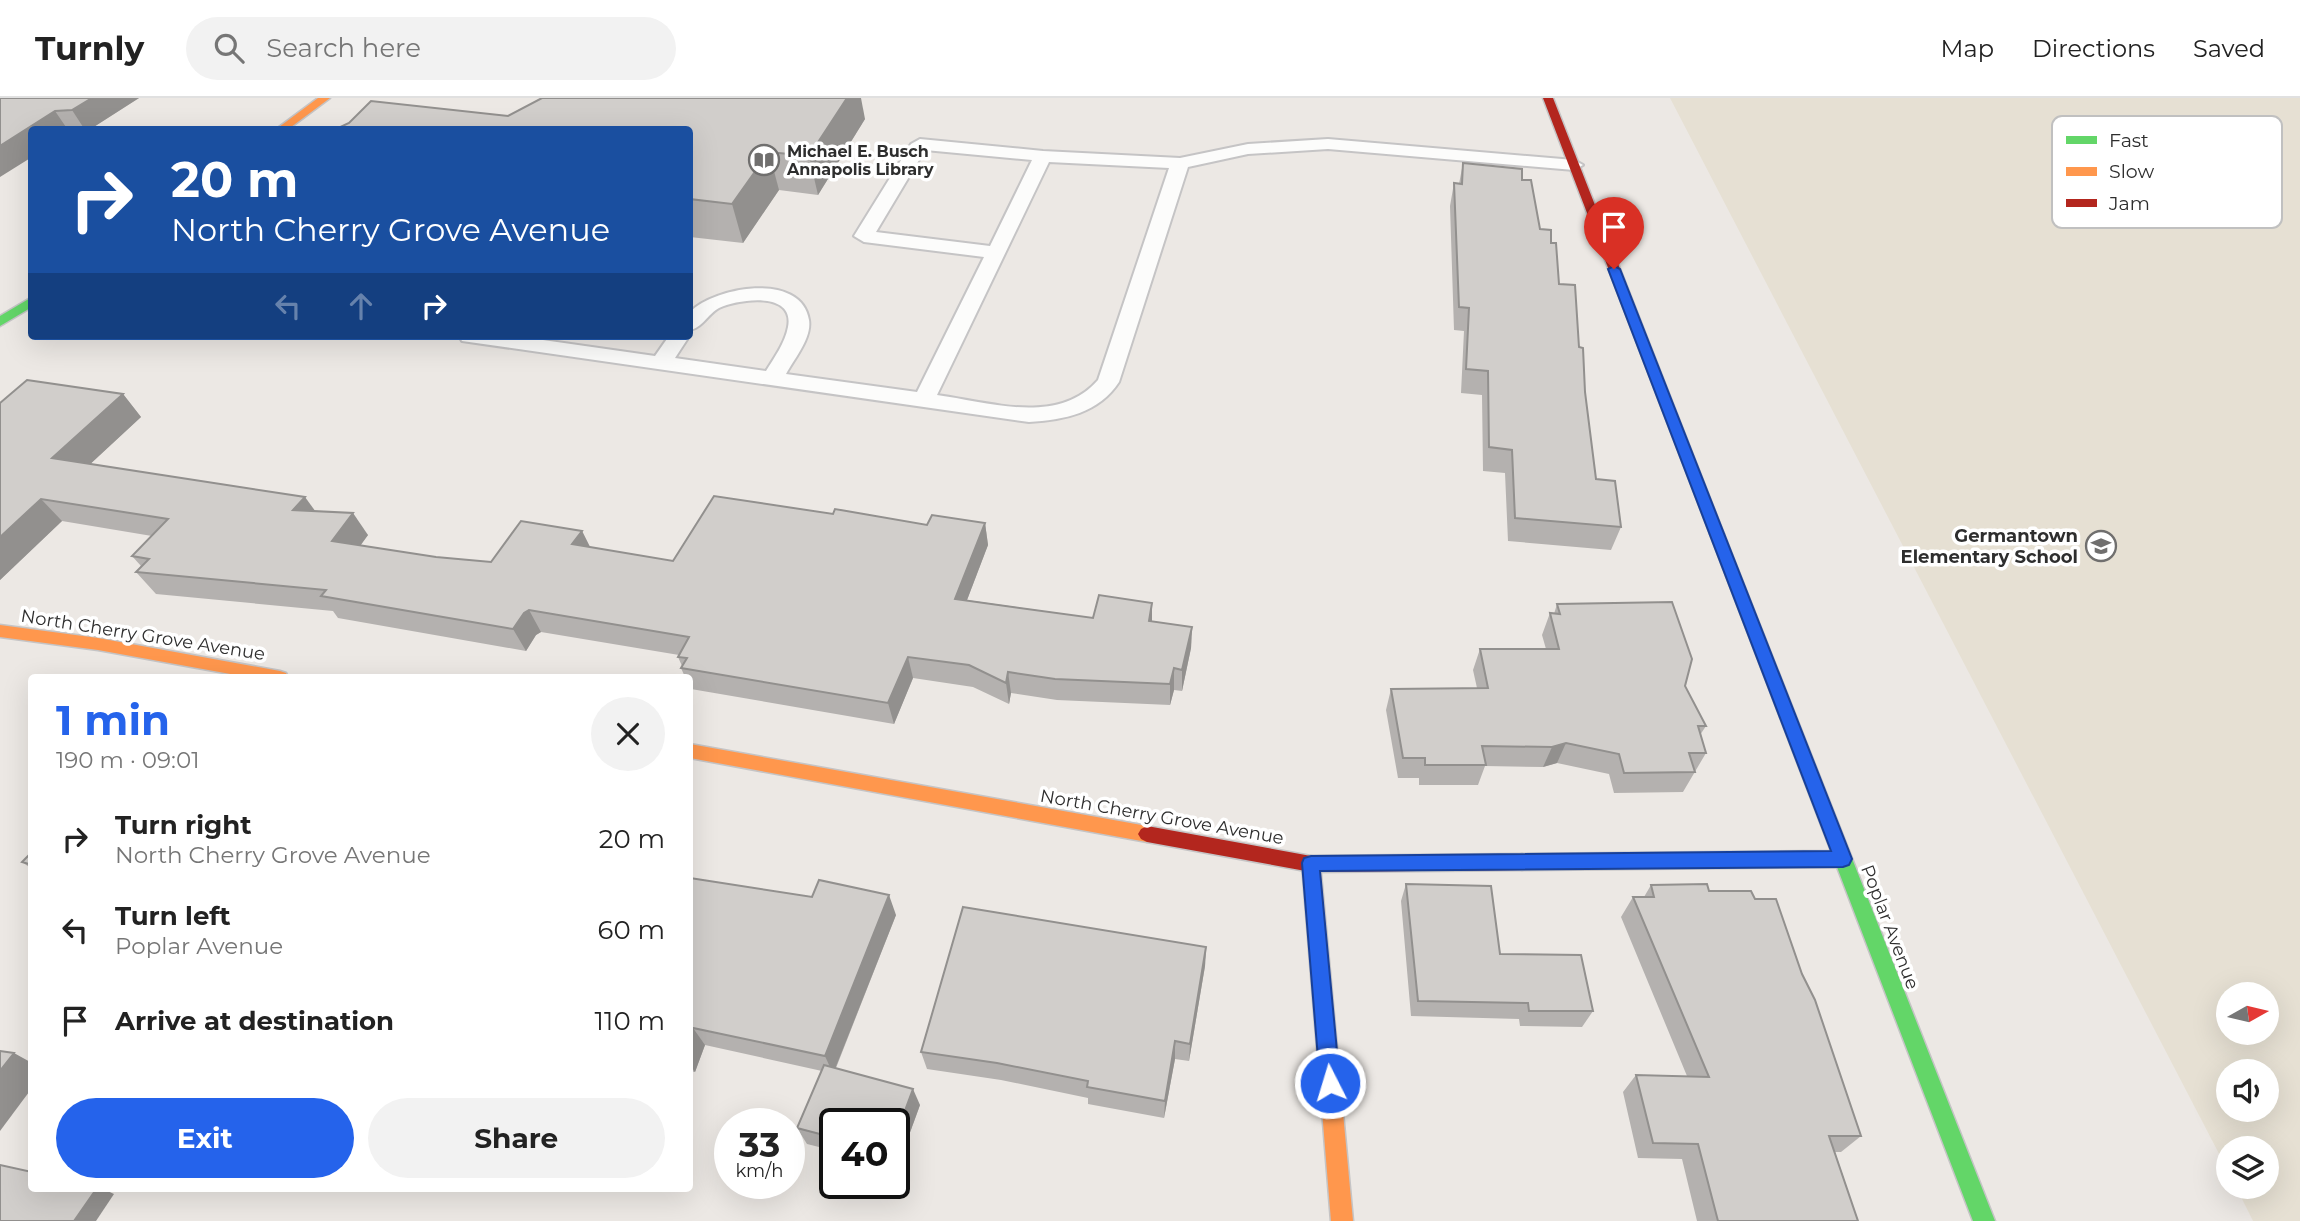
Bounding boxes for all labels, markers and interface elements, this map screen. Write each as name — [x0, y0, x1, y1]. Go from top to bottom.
search box — [186, 17, 676, 80]
text: Turnly — [35, 28, 144, 68]
icon: search — [210, 29, 248, 67]
text: Search here — [266, 32, 421, 64]
text: Map — [1941, 34, 1994, 63]
text: Directions — [2032, 34, 2155, 63]
text: Saved — [2193, 34, 2265, 63]
legend — [2052, 116, 2282, 228]
text: Fast — [2109, 129, 2149, 152]
place label: Michael E. Busch Annapolis Library — [786, 142, 934, 179]
library icon: Michael E. Busch Annapolis Library — [747, 143, 781, 177]
text: 20 m — [171, 150, 298, 209]
icon: right — [56, 154, 147, 245]
text: Slow — [2109, 160, 2154, 183]
text: Jam — [2108, 192, 2150, 215]
pin — [1584, 197, 1644, 269]
icon: arrive — [1595, 208, 1633, 246]
text: North Cherry Grove Avenue — [171, 210, 610, 249]
icon: left — [269, 287, 307, 325]
icon: ahead — [342, 287, 380, 325]
icon: right — [415, 287, 453, 325]
place label: Germantown Elementary School — [1901, 525, 2078, 568]
school or university icon: Germantown Elementary School — [2084, 529, 2118, 563]
street label: North Cherry Grove Avenue — [19, 605, 267, 665]
text: 1 min — [56, 694, 170, 746]
button: close — [591, 697, 665, 771]
text: 190 m · 09:01 — [56, 746, 199, 774]
street label: North Cherry Grove Avenue — [1038, 785, 1286, 849]
text: Turn right — [115, 809, 251, 841]
icon: right — [56, 820, 94, 858]
text: 20 m — [599, 823, 665, 855]
text: North Cherry Grove Avenue — [115, 841, 431, 869]
street label: Poplar Avenue — [1856, 862, 1924, 992]
text: Turn left — [115, 900, 231, 932]
icon: left — [56, 911, 94, 949]
text: 60 m — [598, 914, 665, 946]
text: Poplar Avenue — [115, 932, 283, 960]
north arrow — [2216, 982, 2278, 1045]
map controls — [2216, 982, 2279, 1199]
icon: arrive — [56, 1002, 94, 1040]
text: Arrive at destination — [115, 1005, 394, 1037]
text: 110 m — [595, 1005, 665, 1037]
position arrow — [1293, 1046, 1367, 1120]
button: sound — [2216, 1059, 2279, 1122]
button: Exit — [56, 1098, 354, 1178]
button: Share — [368, 1098, 665, 1178]
speed limit sign: 40 — [819, 1108, 910, 1199]
text: 33 — [739, 1123, 780, 1166]
button: layers — [2216, 1136, 2279, 1199]
text: km/h — [735, 1160, 784, 1182]

